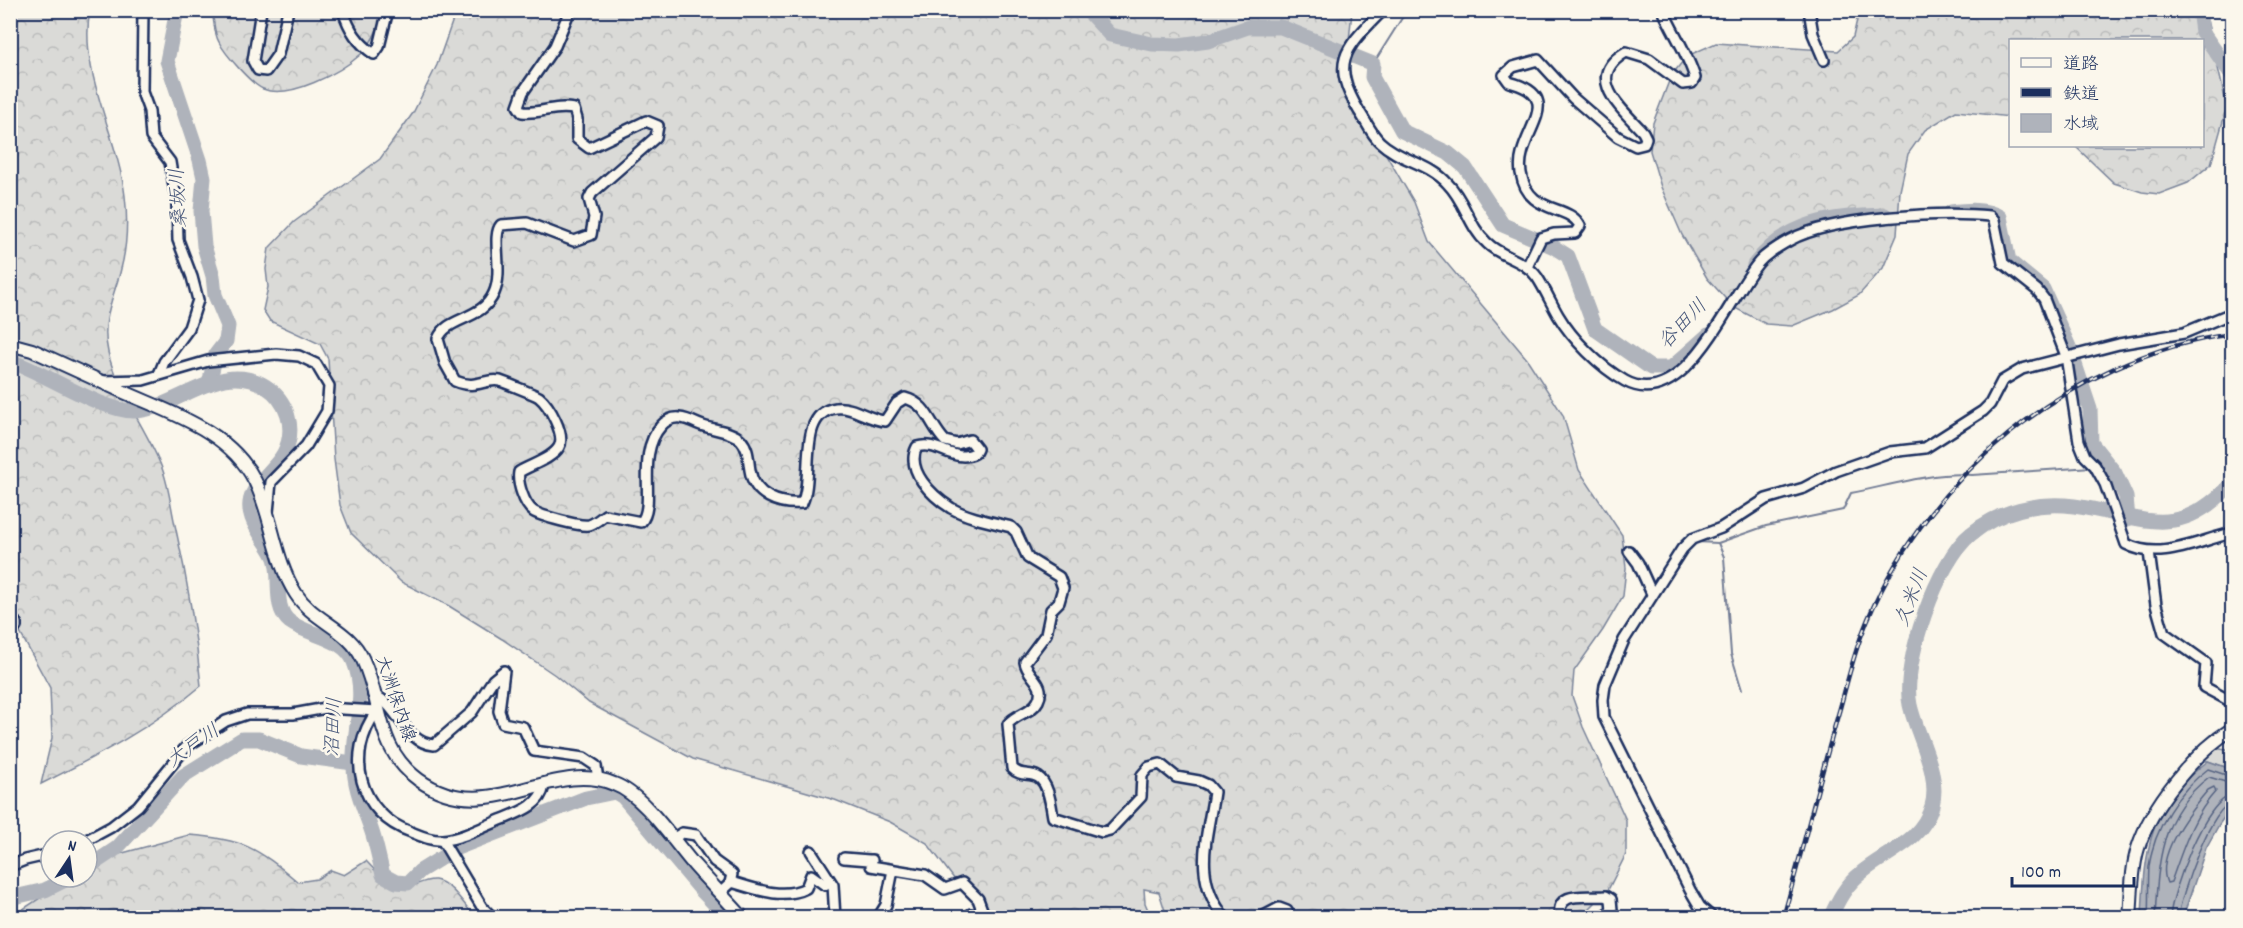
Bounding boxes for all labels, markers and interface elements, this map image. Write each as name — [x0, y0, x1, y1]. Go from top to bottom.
legend — [2009, 39, 2204, 147]
text: 道路 — [2063, 53, 2099, 78]
text: 鉄道 — [2063, 83, 2099, 108]
text: 水域 — [2063, 113, 2099, 138]
water label: 桑坂川 — [164, 167, 196, 229]
water label: 谷田川 — [1653, 294, 1715, 356]
water label: 久米川 — [1889, 565, 1937, 631]
street label: 大洲保内線 — [368, 652, 420, 746]
water label: 沼田川 — [319, 696, 351, 758]
water label: 大戸川 — [161, 718, 227, 776]
north arrow — [39, 829, 99, 889]
text: N — [65, 835, 78, 859]
scale bar — [2012, 850, 2134, 888]
text: 100 m — [2021, 861, 2061, 886]

